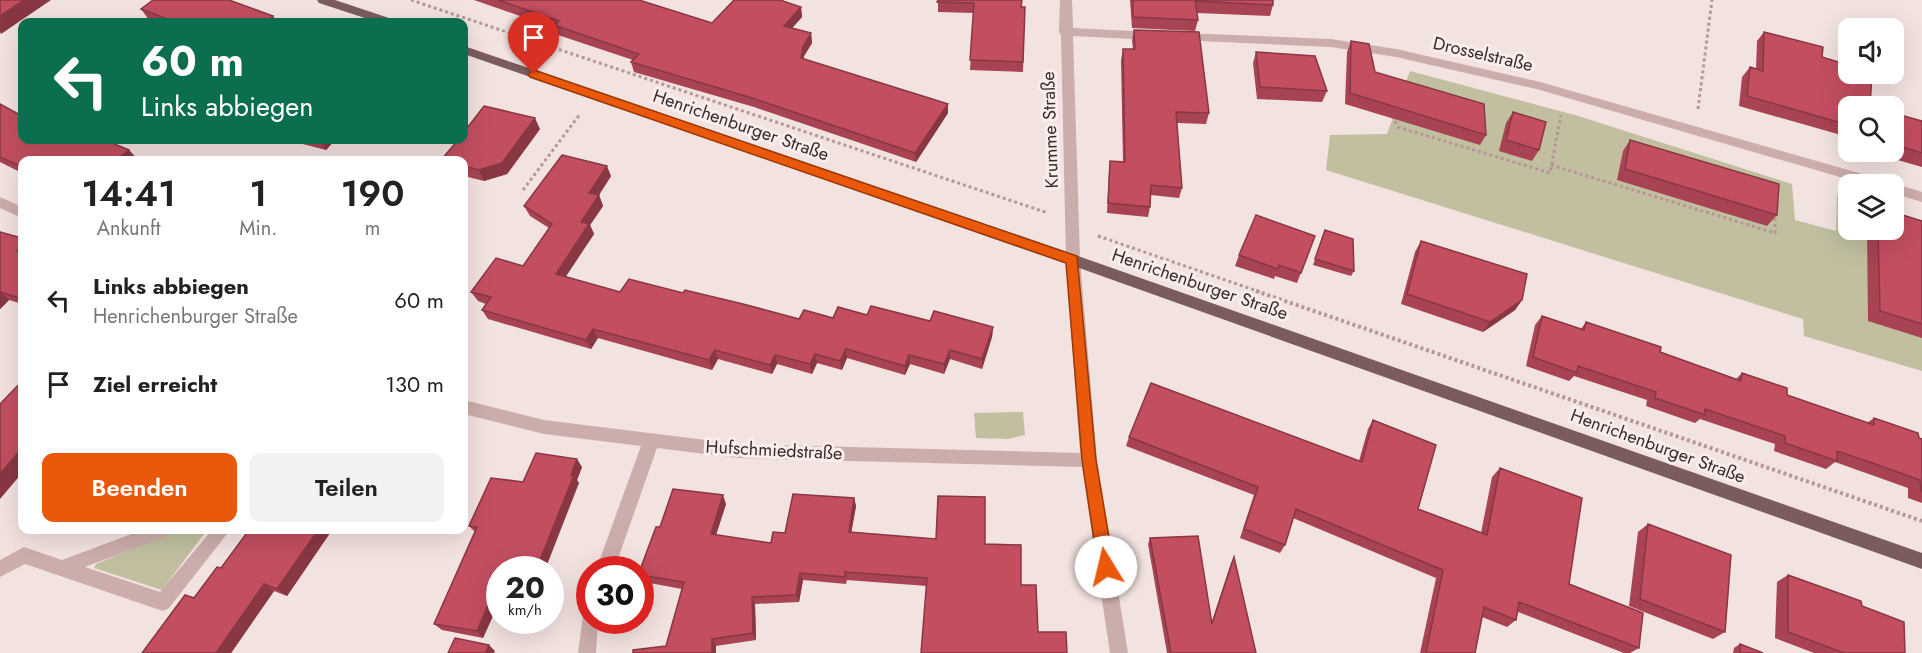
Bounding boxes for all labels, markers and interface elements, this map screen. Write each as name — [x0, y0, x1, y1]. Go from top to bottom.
pin — [508, 12, 559, 74]
map controls — [1838, 18, 1904, 240]
button: sound — [1838, 18, 1904, 84]
icon: arrive — [517, 21, 550, 54]
street label: Drosselstraße — [1431, 30, 1535, 78]
text: 60 m — [141, 31, 244, 92]
icon: left — [42, 42, 120, 120]
street label: Krumme Straße — [1035, 71, 1065, 189]
street label: Henrichenburger Straße — [650, 83, 832, 167]
text: Links abbiegen — [141, 87, 313, 126]
button: search — [1838, 96, 1904, 162]
text: 14:41 — [81, 167, 176, 219]
text: 1 — [249, 167, 267, 219]
text: 190 — [341, 167, 405, 219]
button: layers — [1838, 174, 1904, 240]
text: Ankunft — [97, 214, 161, 243]
text: Min. — [239, 214, 277, 243]
text: m — [365, 214, 380, 243]
street label: Henrichenburger Straße — [1109, 242, 1291, 326]
text: Links abbiegen — [93, 270, 249, 302]
icon: left — [42, 284, 75, 317]
text: 60 m — [394, 284, 444, 316]
text: Henrichenburger Straße — [93, 302, 298, 331]
icon: arrive — [42, 368, 75, 401]
text: Ziel erreicht — [93, 368, 217, 400]
text: 130 m — [385, 368, 444, 400]
street label: Henrichenburger Straße — [1567, 402, 1749, 490]
street label: Hufschmiedstraße — [705, 433, 843, 467]
button: Beenden — [42, 453, 237, 522]
button: Teilen — [249, 453, 444, 522]
position arrow — [1074, 535, 1138, 599]
speed limit sign: 30 — [576, 556, 654, 634]
text: 20 — [505, 566, 545, 609]
text: km/h — [508, 599, 542, 621]

